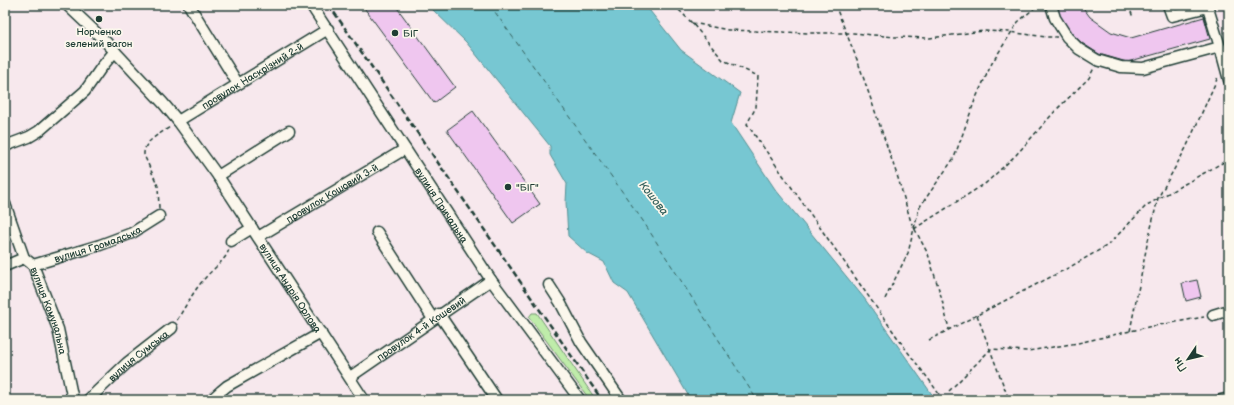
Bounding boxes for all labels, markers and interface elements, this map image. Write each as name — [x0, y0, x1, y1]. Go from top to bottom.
marker: Норченко зелений вагон — [94, 14, 104, 24]
place label: Норченко зелений вагон — [66, 26, 132, 50]
marker: БІГ — [390, 28, 400, 38]
place label: БІГ — [403, 28, 419, 40]
street label: провулок Наскрізний 2-й — [200, 41, 306, 112]
street label: провулок Кошовий 3-й — [284, 161, 381, 226]
street label: вулиця Причальна — [412, 166, 470, 245]
water label: Кошова — [636, 179, 671, 218]
marker: "БІГ" — [503, 182, 513, 192]
place label: "БІГ" — [516, 182, 539, 194]
street label: вулиця Громадська — [53, 224, 144, 265]
street label: вулиця Андрія Орлова — [256, 241, 324, 335]
street label: вулиця Комунальна — [27, 265, 68, 356]
street label: провулок 4-й Кошевий — [375, 294, 468, 364]
street label: вулиця Сумська — [106, 328, 171, 385]
north arrow — [1168, 339, 1208, 379]
text: Пн — [1171, 355, 1190, 374]

